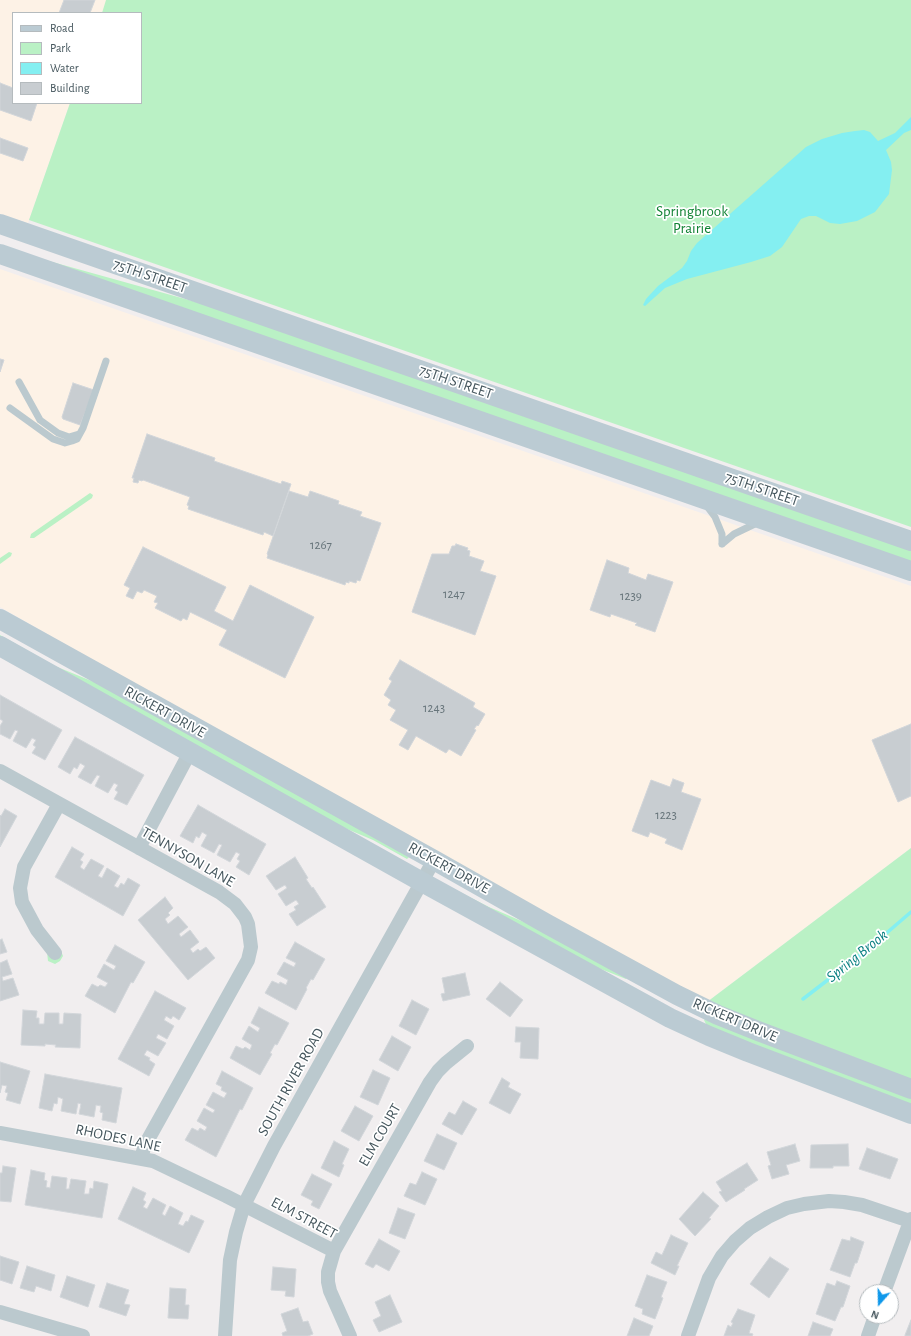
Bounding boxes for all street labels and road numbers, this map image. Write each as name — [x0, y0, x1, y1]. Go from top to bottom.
street label: 75TH STREET — [111, 255, 189, 297]
street label: 75TH STREET — [417, 361, 495, 403]
street label: 75TH STREET — [723, 468, 801, 510]
street label: RICKERT DRIVE — [121, 682, 209, 742]
street label: TENNYSON LANE — [138, 823, 238, 891]
street label: RICKERT DRIVE — [405, 838, 493, 898]
street label: RICKERT DRIVE — [690, 994, 780, 1046]
street label: SOUTH RIVER ROAD — [254, 1025, 328, 1139]
street label: ELM COURT — [355, 1100, 405, 1170]
street label: RHODES LANE — [74, 1120, 162, 1156]
street label: ELM STREET — [268, 1193, 340, 1243]

